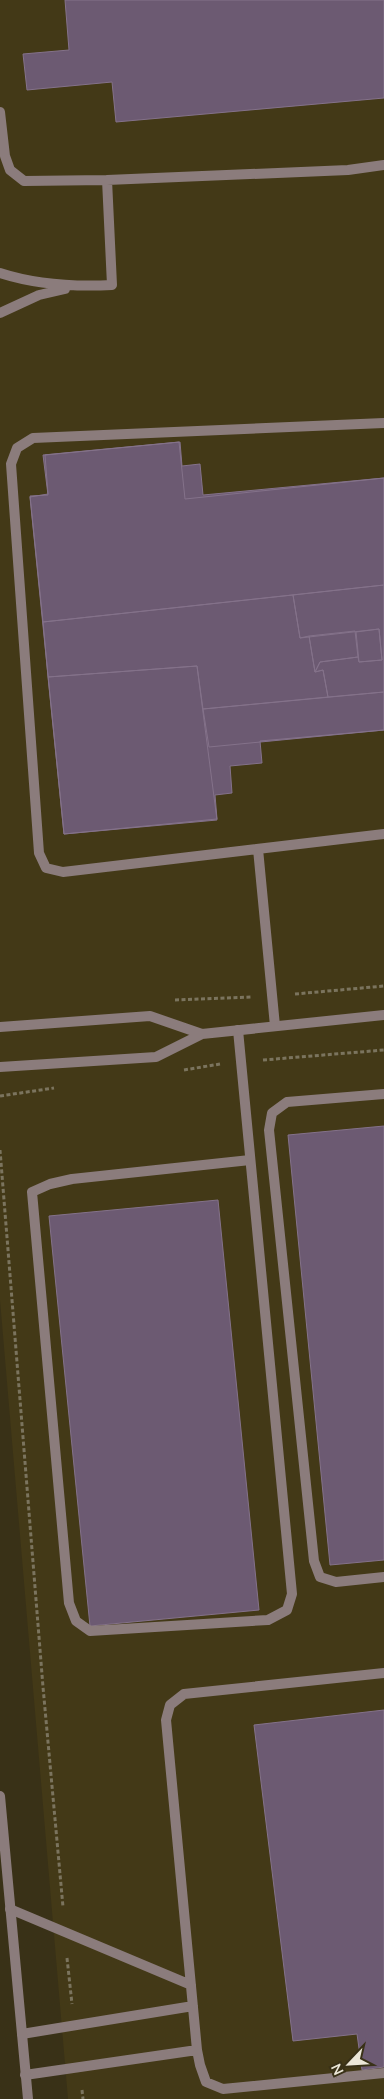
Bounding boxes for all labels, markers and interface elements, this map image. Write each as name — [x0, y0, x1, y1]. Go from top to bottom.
north arrow — [324, 2039, 374, 2089]
text: N — [327, 2061, 348, 2078]

